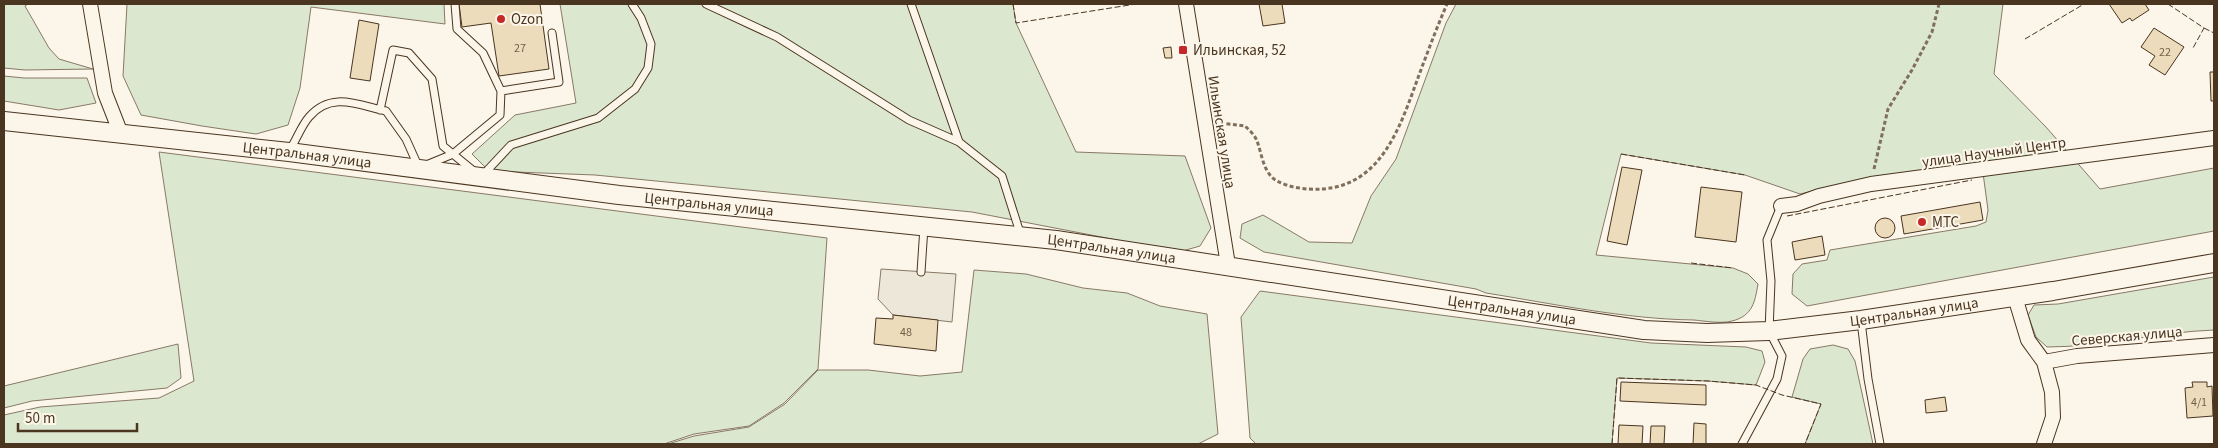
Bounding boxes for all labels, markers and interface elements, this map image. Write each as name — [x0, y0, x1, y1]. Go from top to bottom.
place label: Ozon — [511, 9, 543, 30]
marker: Ozon — [495, 13, 507, 25]
house number: 27 — [514, 40, 526, 57]
place label: Ильинская, 52 — [1193, 40, 1286, 61]
marker: Ильинская, 52 — [1177, 44, 1189, 56]
house number: 22 — [2159, 44, 2171, 61]
street label: Ильинская улица — [1202, 74, 1241, 190]
street label: улица Научный Центр — [1921, 132, 2067, 173]
street label: Центральная улица — [242, 137, 373, 174]
street label: Центральная улица — [643, 188, 775, 222]
place label: МТС — [1932, 212, 1960, 233]
marker: МТС — [1916, 216, 1928, 228]
street label: Центральная улица — [1046, 229, 1177, 269]
street label: Центральная улица — [1446, 290, 1578, 330]
street label: Центральная улица — [1849, 292, 1980, 332]
street label: Северская улица — [2071, 321, 2183, 352]
house number: 48 — [900, 324, 912, 341]
house number: 4/1 — [2191, 394, 2207, 411]
scale bar — [18, 400, 136, 432]
text: 50 m — [25, 408, 55, 429]

